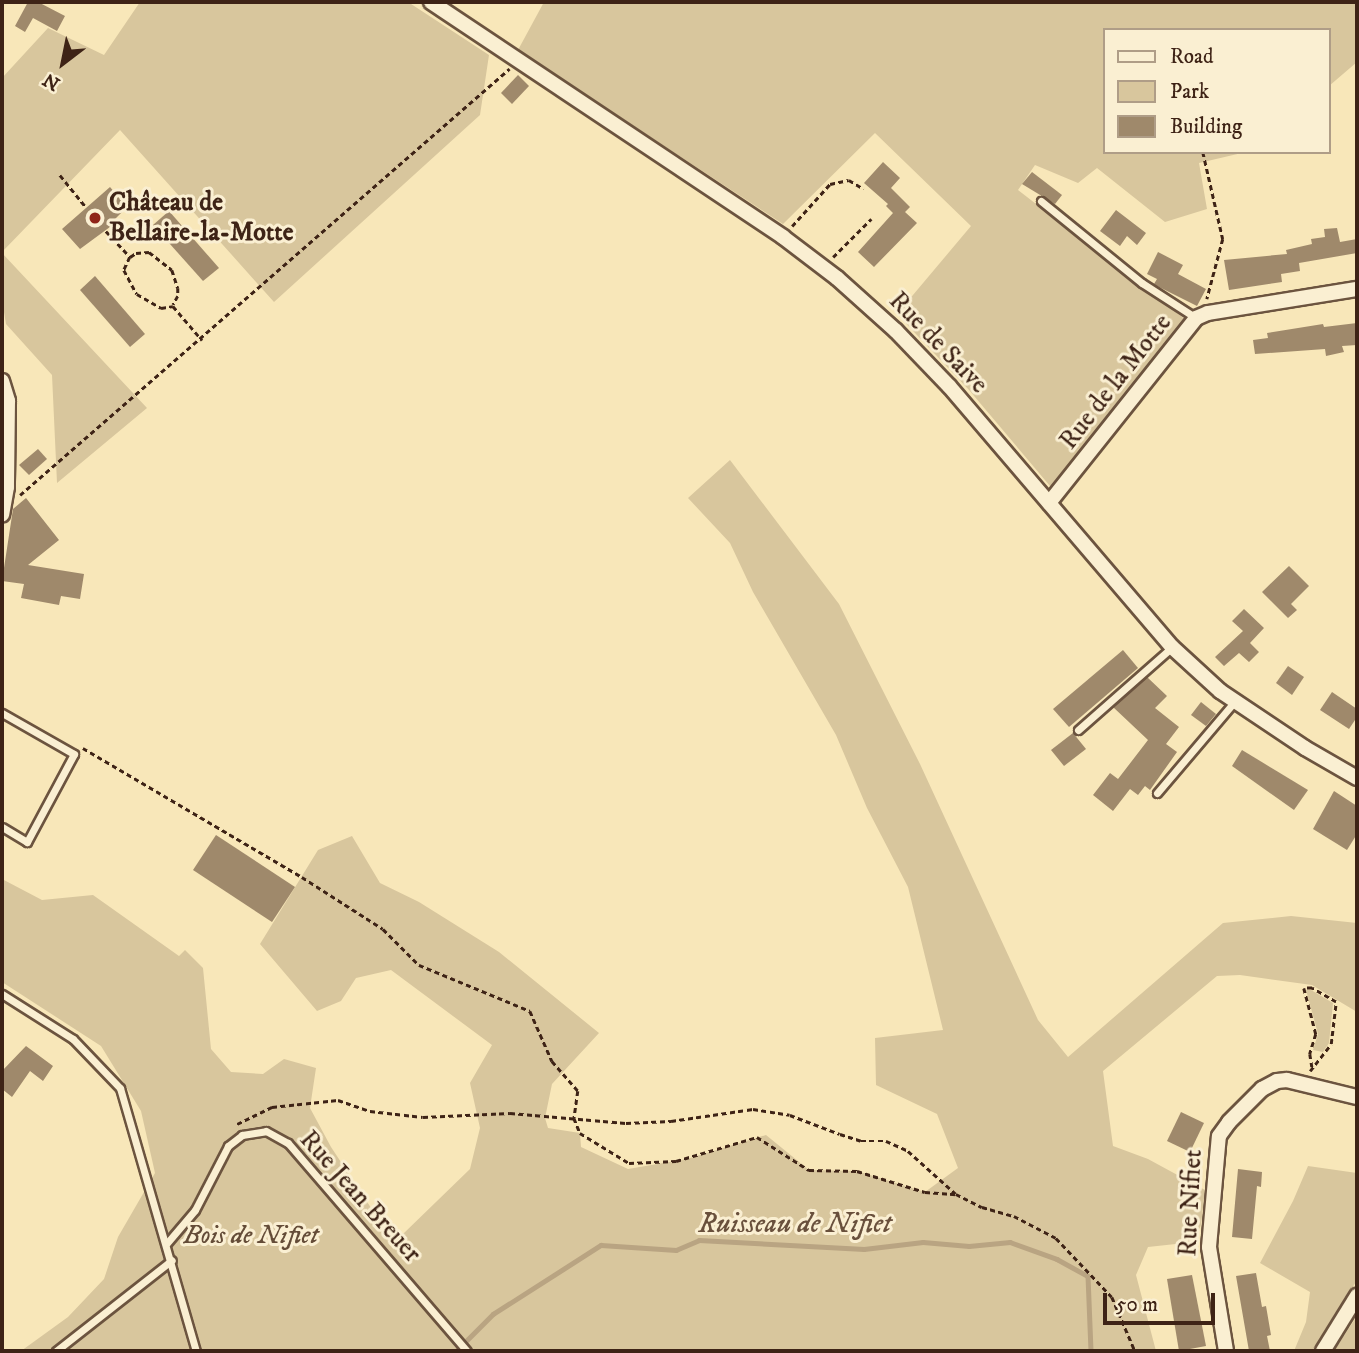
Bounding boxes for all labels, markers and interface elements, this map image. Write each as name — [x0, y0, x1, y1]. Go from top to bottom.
north arrow — [28, 28, 98, 98]
legend — [1104, 28, 1331, 154]
text: Road — [1170, 44, 1214, 70]
text: N — [39, 67, 64, 95]
text: Park — [1170, 79, 1209, 105]
text: Building — [1170, 114, 1242, 140]
place label: Château de Bellaire-la-Motte — [109, 187, 293, 248]
marker: Château de Bellaire-la-Motte — [87, 210, 103, 226]
street label: Rue de Saive — [882, 286, 994, 400]
street label: Rue de la Motte — [1053, 308, 1179, 456]
street label: Rue Jean Breuer — [293, 1125, 427, 1269]
street label: Rue Nifiet — [1173, 1149, 1209, 1257]
water label: Ruisseau de Nifiet — [698, 1207, 892, 1241]
park label: Bois de Nifiet — [184, 1220, 318, 1252]
scale bar — [1107, 1280, 1219, 1324]
text: 50 m — [1116, 1292, 1158, 1318]

